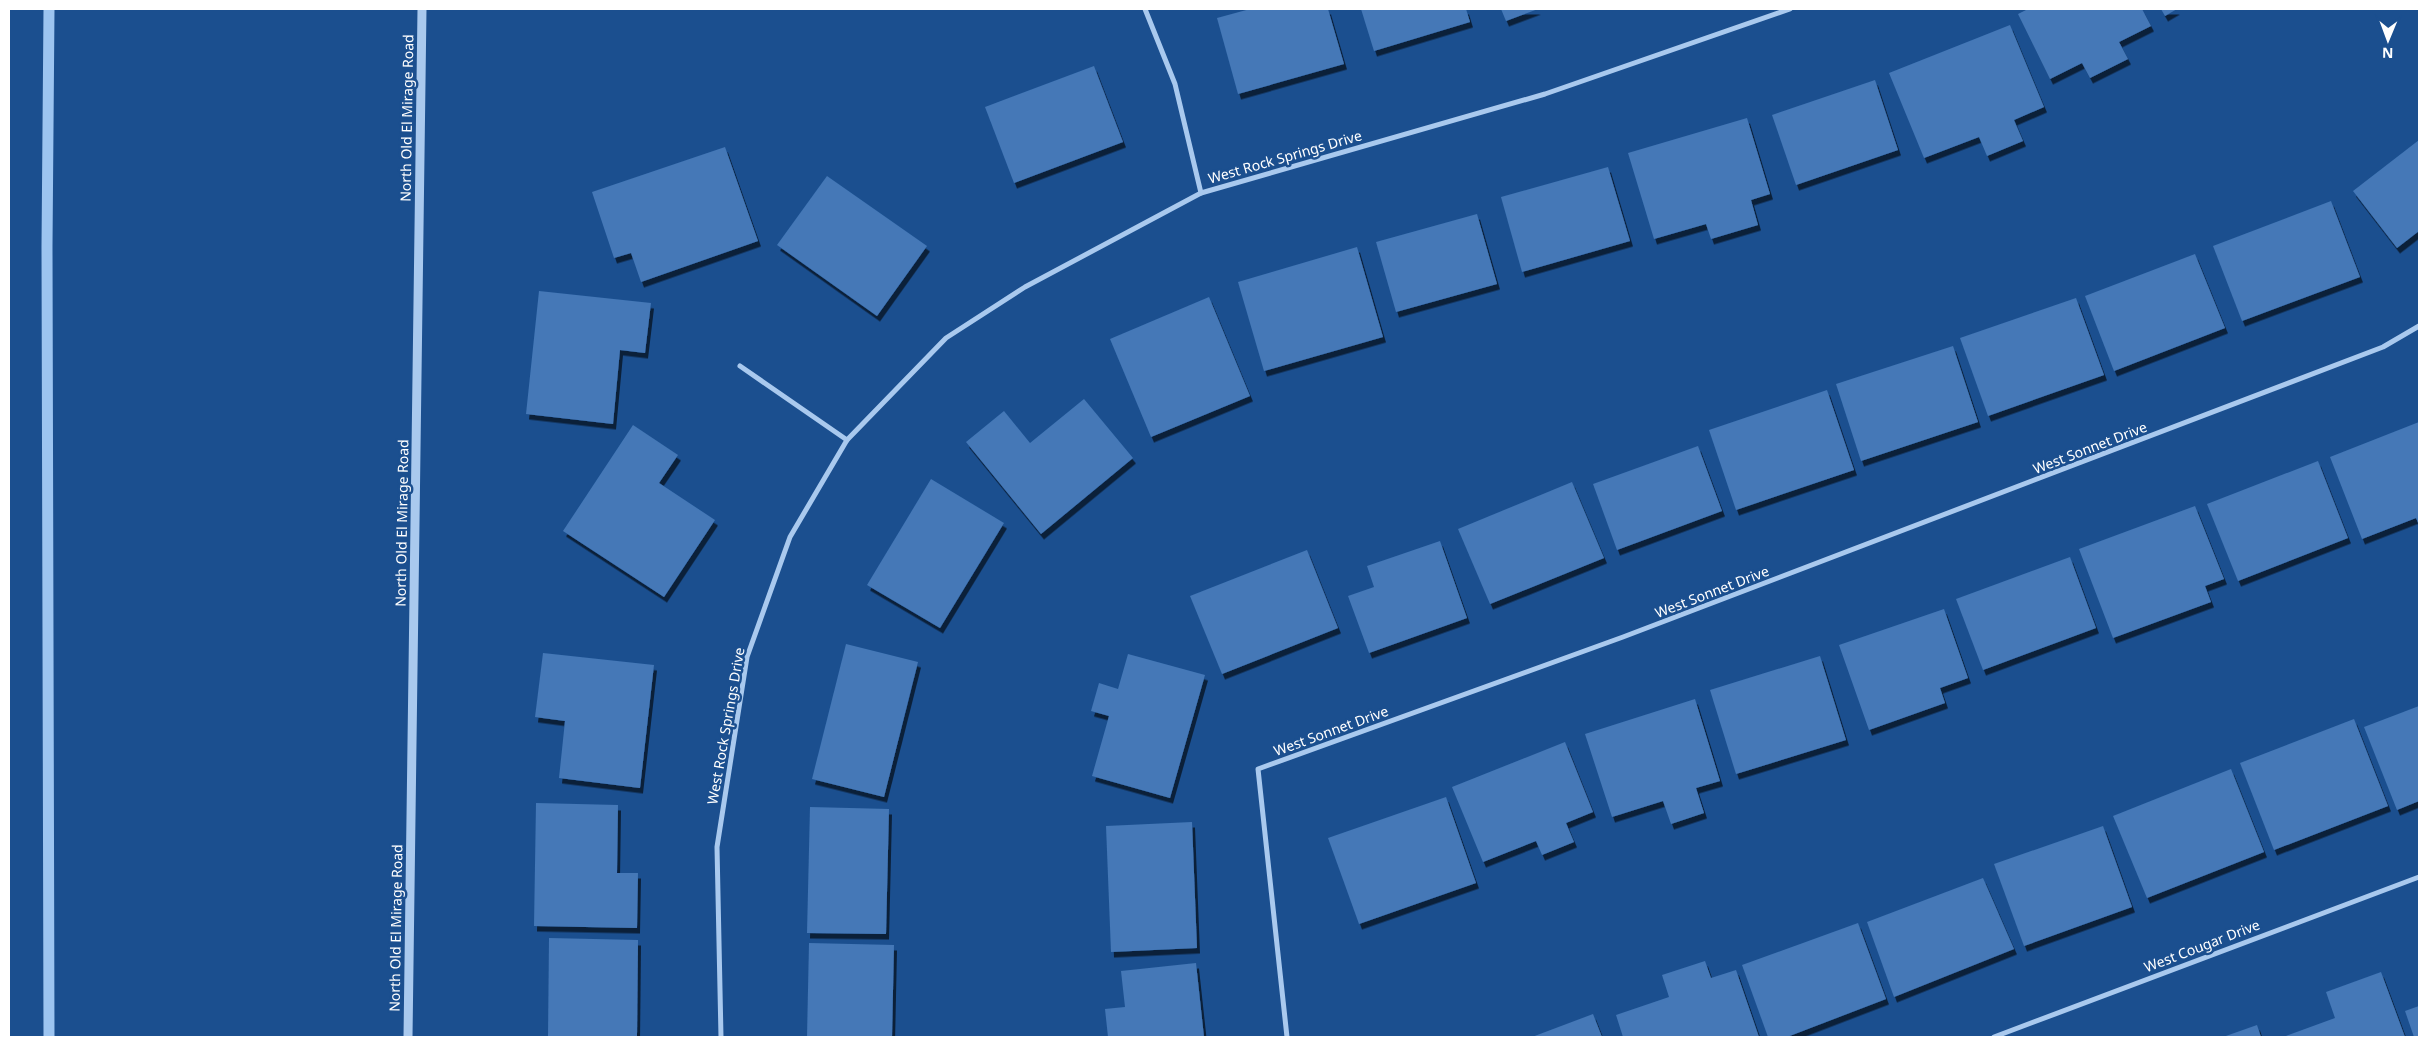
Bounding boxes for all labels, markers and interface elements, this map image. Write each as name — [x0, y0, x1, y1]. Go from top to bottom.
north arrow — [2363, 15, 2413, 65]
street label: North Old El Mirage Road — [396, 34, 417, 202]
text: N — [2382, 44, 2394, 63]
street label: West Rock Springs Drive — [1206, 125, 1364, 188]
street label: West Sonnet Drive — [2030, 417, 2150, 478]
street label: North Old El Mirage Road — [391, 439, 412, 607]
street label: West Sonnet Drive — [1652, 561, 1772, 622]
street label: West Rock Springs Drive — [702, 646, 749, 806]
street label: West Sonnet Drive — [1271, 701, 1391, 760]
street label: North Old El Mirage Road — [385, 844, 406, 1012]
street label: West Cougar Drive — [2141, 915, 2263, 976]

